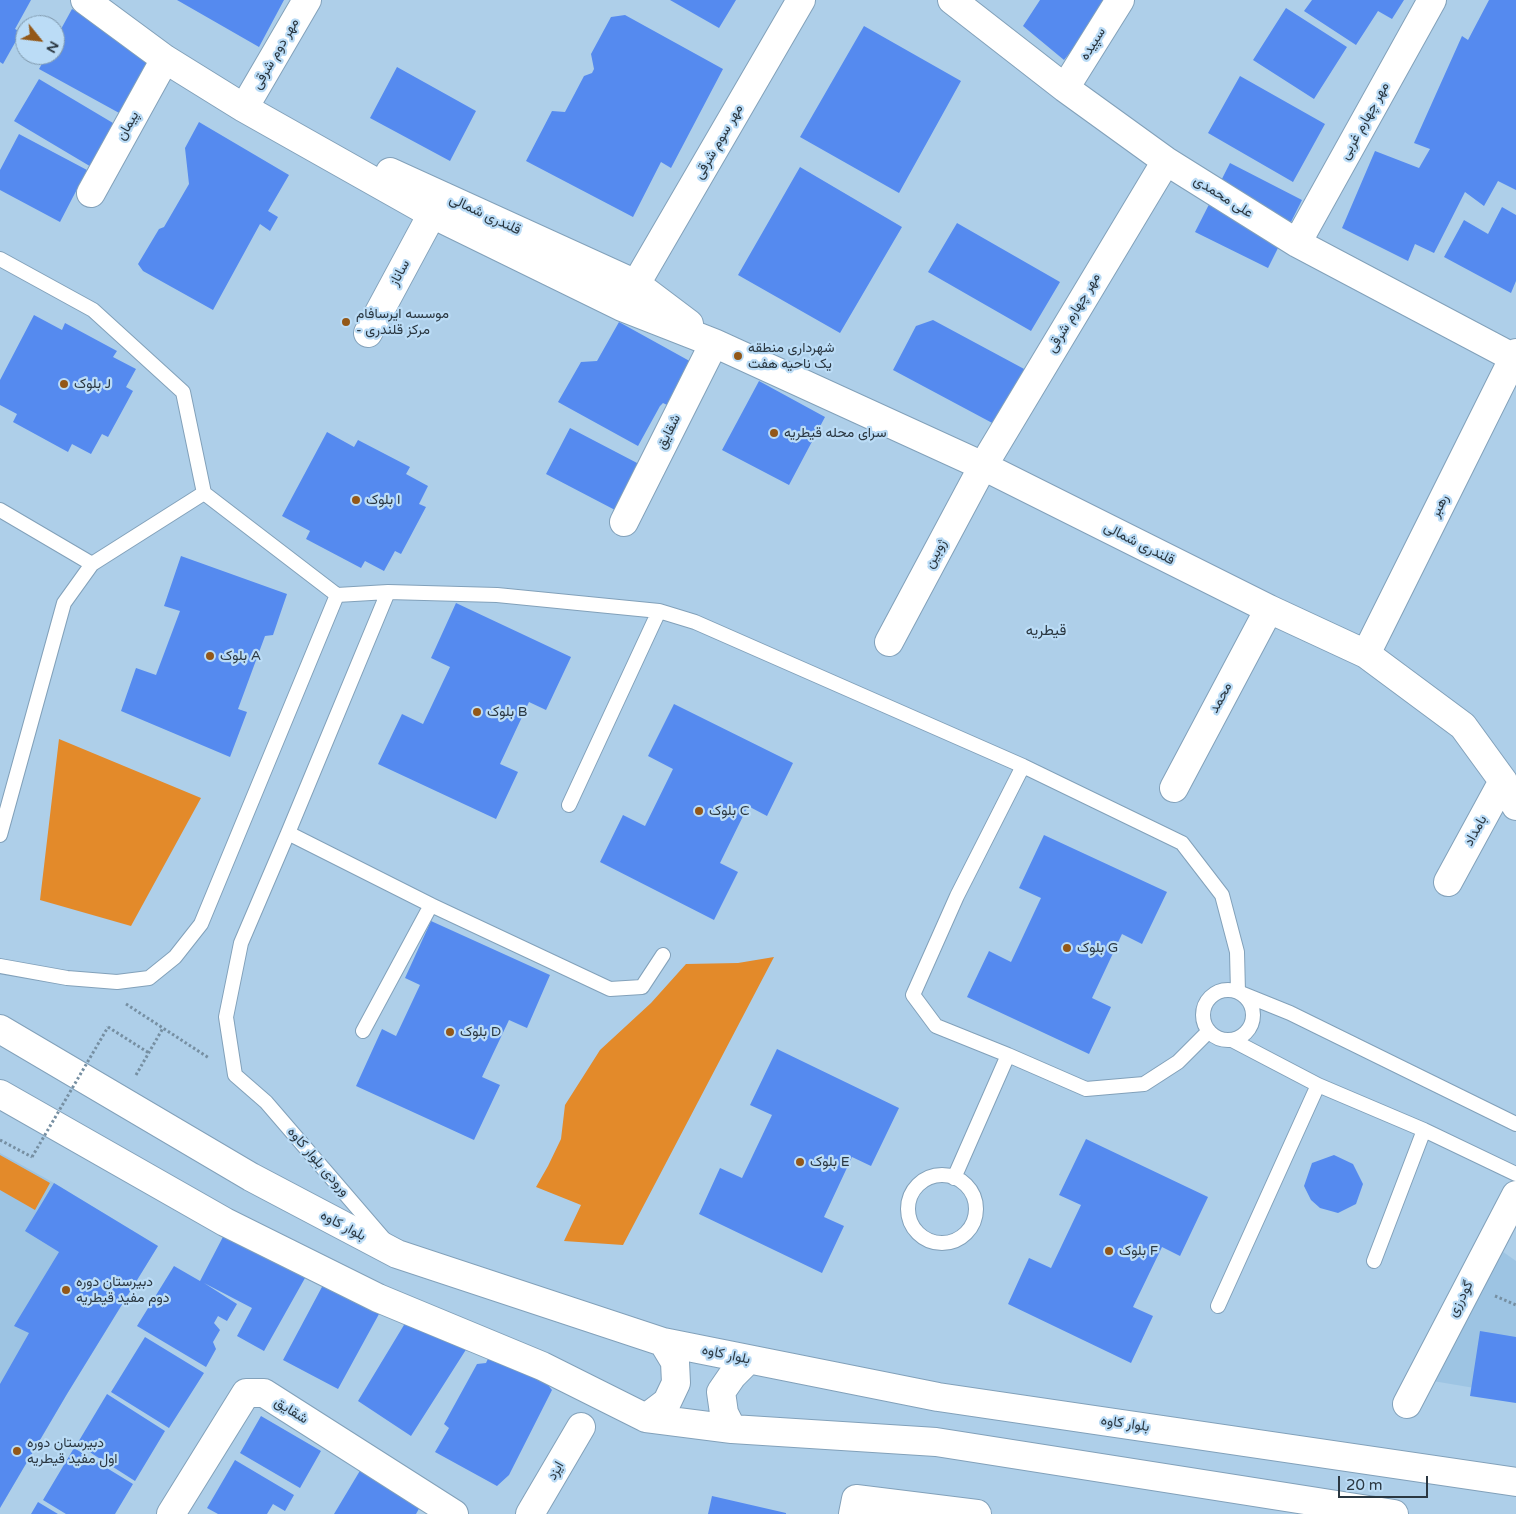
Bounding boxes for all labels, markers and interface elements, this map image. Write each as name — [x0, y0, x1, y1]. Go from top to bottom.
north arrow — [15, 15, 65, 65]
street label: مهر دوم شرقی — [249, 15, 303, 93]
street label: سپیده — [1076, 24, 1110, 64]
text: N — [43, 38, 63, 56]
street label: مهر چهارم غربی — [1337, 79, 1393, 163]
street label: مهر سوم شرقی — [691, 102, 747, 182]
street label: پیمان — [113, 108, 143, 144]
street label: علی محمدی — [1190, 172, 1256, 222]
street label: قلندری شمالی — [446, 191, 524, 239]
street label: ساناز — [386, 257, 414, 289]
street label: مهر چهارم شرقی — [1044, 270, 1104, 356]
place label: موسسه ایرسافام - مرکز قلندری — [356, 306, 449, 338]
marker: موسسه ایرسافام - مرکز قلندری — [340, 316, 352, 328]
place label: شهرداری منطقه یک ناحیه هفت — [748, 340, 834, 372]
marker: شهرداری منطقه یک ناحیه هفت — [732, 350, 744, 362]
place label: بلوک J — [74, 376, 111, 392]
marker: بلوک J — [58, 378, 70, 390]
street label: شقایق — [653, 412, 685, 452]
place label: سرای محله قیطریه — [784, 425, 887, 441]
marker: سرای محله قیطریه — [768, 427, 780, 439]
place label: بلوک I — [366, 492, 401, 508]
street label: رهبر — [1427, 492, 1453, 520]
marker: بلوک I — [350, 494, 362, 506]
street label: قلندری شمالی — [1101, 519, 1177, 569]
street label: ژوبین — [921, 537, 951, 571]
district label: قیطریه — [1026, 622, 1066, 640]
place label: بلوک A — [220, 648, 261, 664]
marker: بلوک A — [204, 650, 216, 662]
street label: محمد — [1206, 680, 1236, 716]
place label: بلوک B — [487, 704, 527, 720]
marker: بلوک B — [471, 706, 483, 718]
place label: بلوک C — [709, 803, 749, 819]
marker: بلوک C — [693, 805, 705, 817]
street label: بامداد — [1461, 813, 1491, 849]
place label: بلوک G — [1077, 940, 1118, 956]
marker: بلوک G — [1061, 942, 1073, 954]
place label: بلوک D — [460, 1024, 501, 1040]
marker: بلوک D — [444, 1026, 456, 1038]
street label: ورودی بلوار کاوه — [283, 1124, 353, 1200]
place label: بلوک E — [810, 1154, 850, 1170]
marker: بلوک E — [794, 1156, 806, 1168]
street label: بلوار کاوه — [317, 1207, 369, 1245]
place label: بلوک F — [1119, 1243, 1158, 1259]
marker: بلوک F — [1103, 1245, 1115, 1257]
place label: دبیرستان دوره دوم مفید قیطریه — [76, 1274, 169, 1306]
street label: گودرزی — [1445, 1278, 1477, 1320]
marker: دبیرستان دوره دوم مفید قیطریه — [60, 1284, 72, 1296]
street label: بلوار کاوه — [700, 1342, 752, 1368]
street label: شقایق — [271, 1394, 311, 1428]
street label: بلوار کاوه — [1100, 1412, 1150, 1436]
place label: دبیرستان دوره اول مفید قیطریه — [27, 1435, 118, 1468]
marker: دبیرستان دوره اول مفید قیطریه — [11, 1445, 23, 1457]
street label: ایزد — [544, 1459, 568, 1483]
scale bar — [1341, 1466, 1431, 1498]
text: 20 m — [1346, 1476, 1383, 1494]

